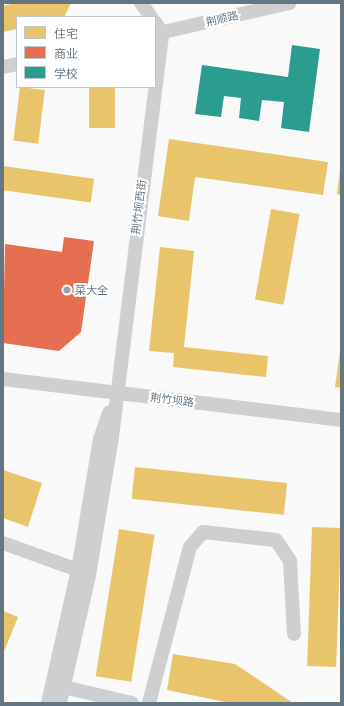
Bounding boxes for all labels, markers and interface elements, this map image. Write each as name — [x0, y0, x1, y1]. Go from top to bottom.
street label: 荆顺路 — [204, 9, 240, 29]
legend — [16, 16, 156, 88]
text: 住宅 — [54, 27, 78, 41]
text: 商业 — [54, 47, 78, 61]
text: 学校 — [54, 67, 78, 81]
street label: 荆竹坝西街 — [129, 179, 149, 235]
place label: 菜大全 — [75, 283, 108, 297]
marker: 菜大全 — [62, 285, 72, 295]
street label: 荆竹坝路 — [149, 391, 195, 409]

